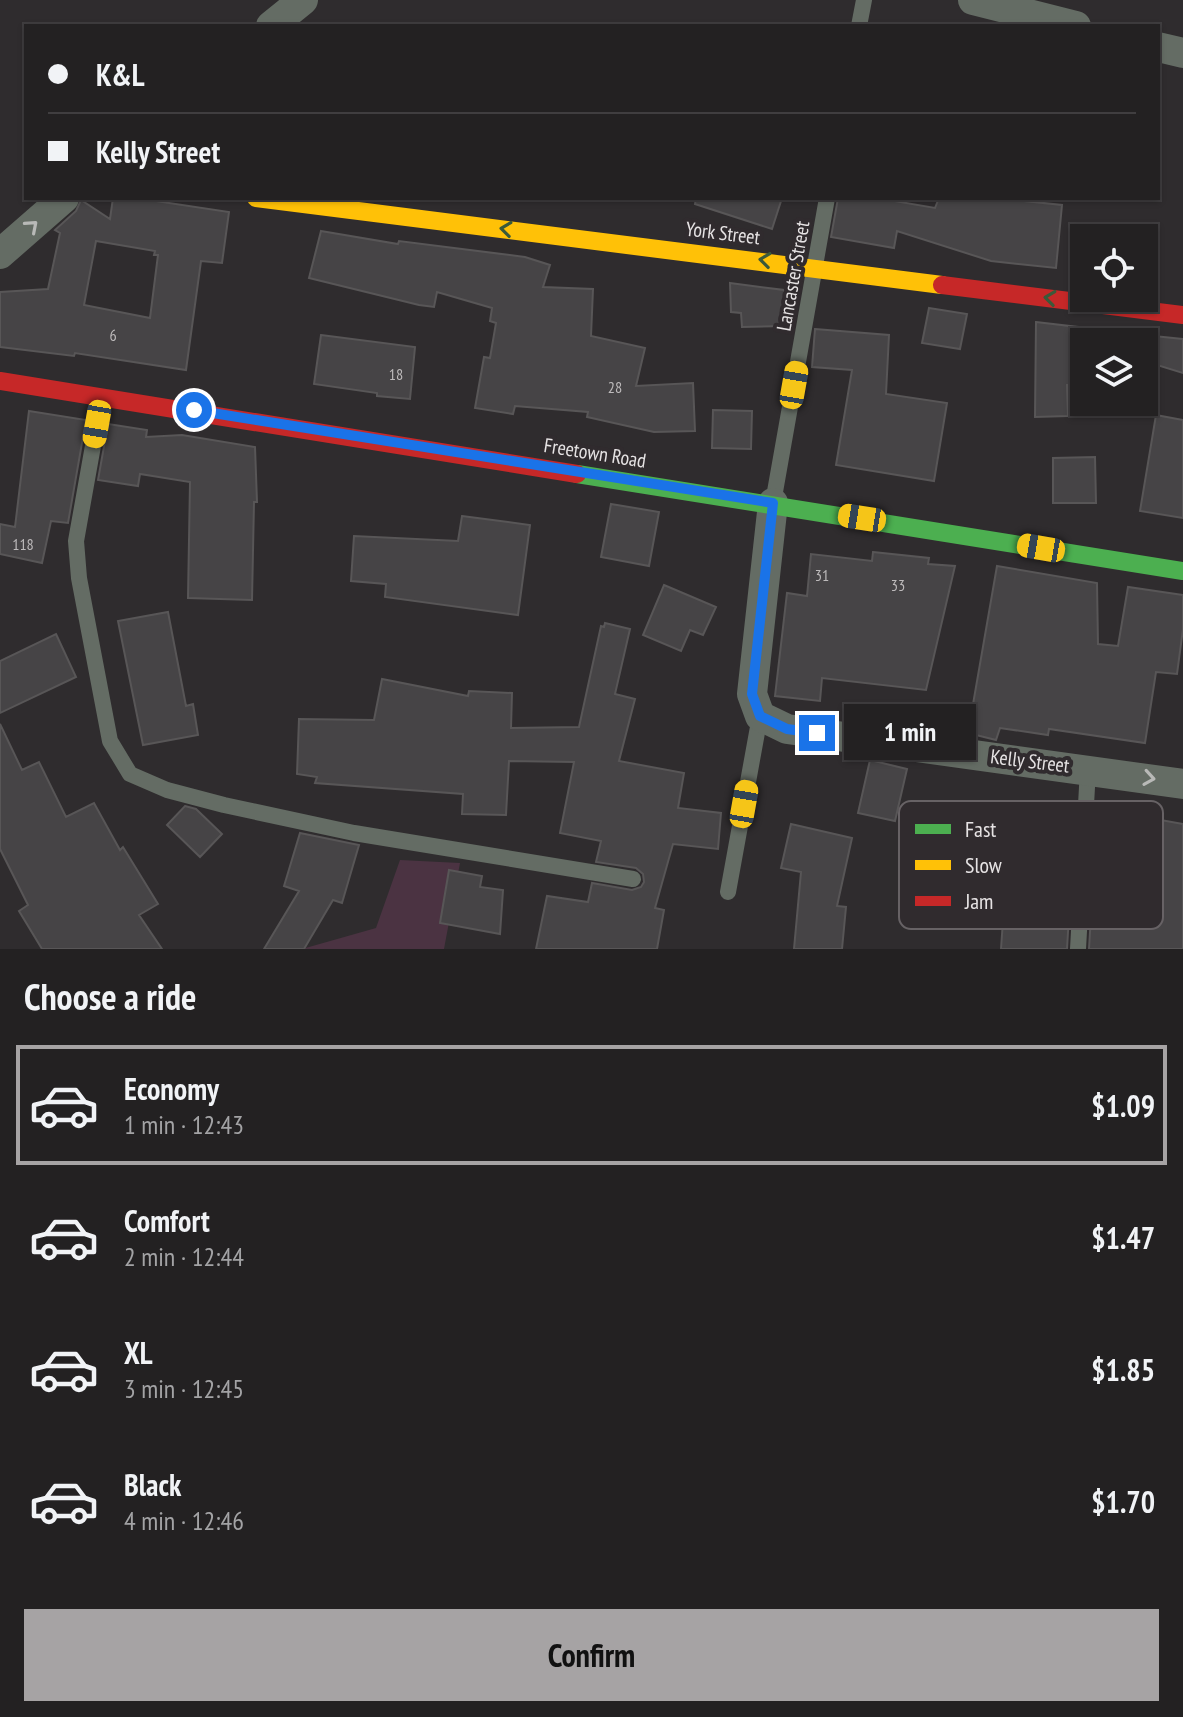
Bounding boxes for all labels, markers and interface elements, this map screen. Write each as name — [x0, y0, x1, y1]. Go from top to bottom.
text: K&L — [96, 55, 144, 94]
text: Kelly Street — [96, 132, 220, 171]
street label: York Street — [684, 216, 762, 251]
street label: Lancaster Street — [771, 218, 816, 333]
one-way arrow — [500, 220, 513, 237]
one-way arrow — [23, 221, 38, 236]
map controls — [1070, 224, 1158, 416]
button: locate — [1070, 224, 1158, 312]
one-way arrow — [758, 252, 771, 269]
one-way arrow — [1043, 289, 1056, 306]
house number: 6 — [109, 325, 117, 345]
button: layers — [1070, 328, 1158, 416]
car — [778, 359, 810, 411]
house number: 18 — [389, 364, 403, 384]
house number: 28 — [608, 377, 622, 397]
route start — [176, 392, 212, 428]
car — [81, 398, 113, 450]
street label: Freetown Road — [542, 432, 648, 474]
car — [836, 502, 888, 534]
car — [1015, 532, 1067, 564]
house number: 118 — [12, 534, 34, 554]
house number: 31 — [815, 565, 829, 585]
house number: 33 — [891, 575, 905, 595]
callout: 1 min — [845, 705, 977, 761]
route end — [799, 715, 835, 751]
text: 1 min — [884, 715, 936, 748]
street label: Kelly Street — [989, 743, 1071, 779]
one-way arrow — [1142, 769, 1155, 786]
car — [728, 778, 760, 830]
legend — [899, 801, 1163, 929]
text: Fast — [965, 815, 996, 843]
text: Slow — [965, 851, 1002, 879]
text: Jam — [964, 887, 993, 915]
text: Choose a ride — [24, 973, 196, 1020]
icon: car — [28, 1069, 100, 1141]
text: Economy — [124, 1069, 219, 1108]
text: $1.09 — [1091, 1086, 1155, 1125]
text: 1 min · 12:43 — [124, 1108, 244, 1141]
icon: car — [28, 1201, 100, 1273]
text: Comfort — [124, 1201, 210, 1240]
text: $1.47 — [1091, 1218, 1155, 1257]
text: 2 min · 12:44 — [124, 1240, 244, 1273]
icon: car — [28, 1333, 100, 1405]
text: XL — [124, 1333, 153, 1372]
text: $1.85 — [1091, 1350, 1155, 1389]
text: 3 min · 12:45 — [124, 1372, 244, 1405]
icon: car — [28, 1465, 100, 1537]
text: Black — [124, 1465, 181, 1504]
text: $1.70 — [1091, 1482, 1155, 1521]
text: 4 min · 12:46 — [124, 1504, 244, 1537]
button: Confirm — [24, 1609, 1159, 1701]

